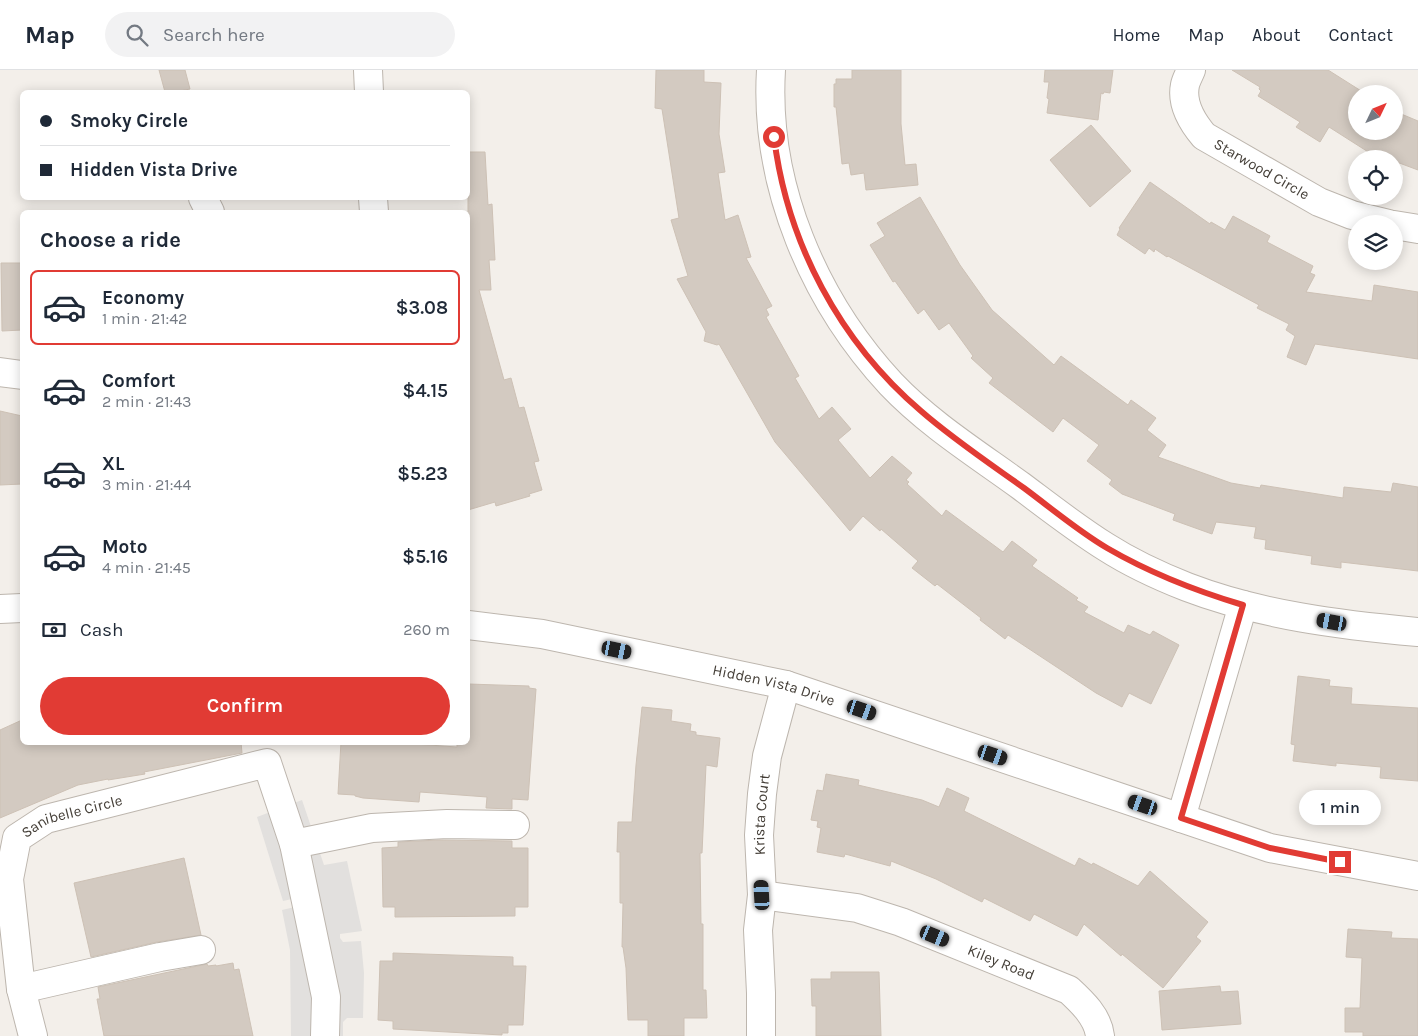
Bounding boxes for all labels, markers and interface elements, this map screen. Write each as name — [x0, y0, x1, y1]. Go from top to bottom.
search box — [105, 12, 455, 57]
text: Map — [25, 21, 75, 49]
icon: search — [123, 21, 151, 49]
text: Search here — [163, 24, 265, 46]
text: Home — [1112, 24, 1160, 46]
text: Map — [1188, 24, 1224, 46]
text: About — [1252, 24, 1301, 46]
text: Contact — [1329, 24, 1393, 46]
north arrow — [1348, 85, 1402, 140]
map controls — [1348, 85, 1403, 270]
text: Smoky Circle — [70, 110, 188, 132]
route start — [763, 126, 785, 148]
street label: Starwood Circle — [1211, 135, 1313, 204]
button: locate — [1348, 150, 1403, 205]
text: Hidden Vista Drive — [70, 159, 237, 181]
button: layers — [1348, 215, 1403, 270]
text: Choose a ride — [40, 227, 181, 253]
icon: car — [42, 285, 87, 330]
text: Economy — [102, 287, 184, 309]
text: $3.08 — [396, 297, 448, 319]
text: 1 min · 21:42 — [102, 309, 187, 328]
icon: car — [42, 368, 87, 413]
text: Comfort — [102, 370, 176, 392]
text: $4.15 — [403, 380, 448, 402]
text: 2 min · 21:43 — [102, 392, 192, 411]
icon: car — [42, 451, 87, 496]
text: XL — [102, 453, 124, 475]
text: $5.23 — [397, 463, 448, 485]
text: 3 min · 21:44 — [102, 475, 191, 494]
icon: car — [42, 534, 87, 579]
text: Moto — [102, 536, 148, 558]
text: $5.16 — [402, 546, 448, 568]
text: 4 min · 21:45 — [102, 558, 191, 577]
car — [1315, 612, 1348, 632]
icon: cash — [40, 616, 68, 644]
text: Cash — [80, 619, 124, 641]
text: 260 m — [403, 620, 450, 639]
car — [600, 640, 633, 660]
street label: Hidden Vista Drive — [711, 661, 837, 710]
button: Confirm — [40, 677, 450, 735]
car — [845, 698, 878, 722]
car — [976, 743, 1009, 767]
street label: Krista Court — [750, 772, 774, 856]
callout: 1 min — [1299, 790, 1381, 824]
street label: Sanibelle Circle — [18, 791, 124, 842]
car — [1126, 793, 1159, 817]
text: 1 min — [1320, 798, 1360, 817]
route end — [1329, 851, 1351, 873]
car — [753, 880, 770, 910]
car — [918, 923, 951, 949]
street label: Kiley Road — [965, 941, 1037, 984]

